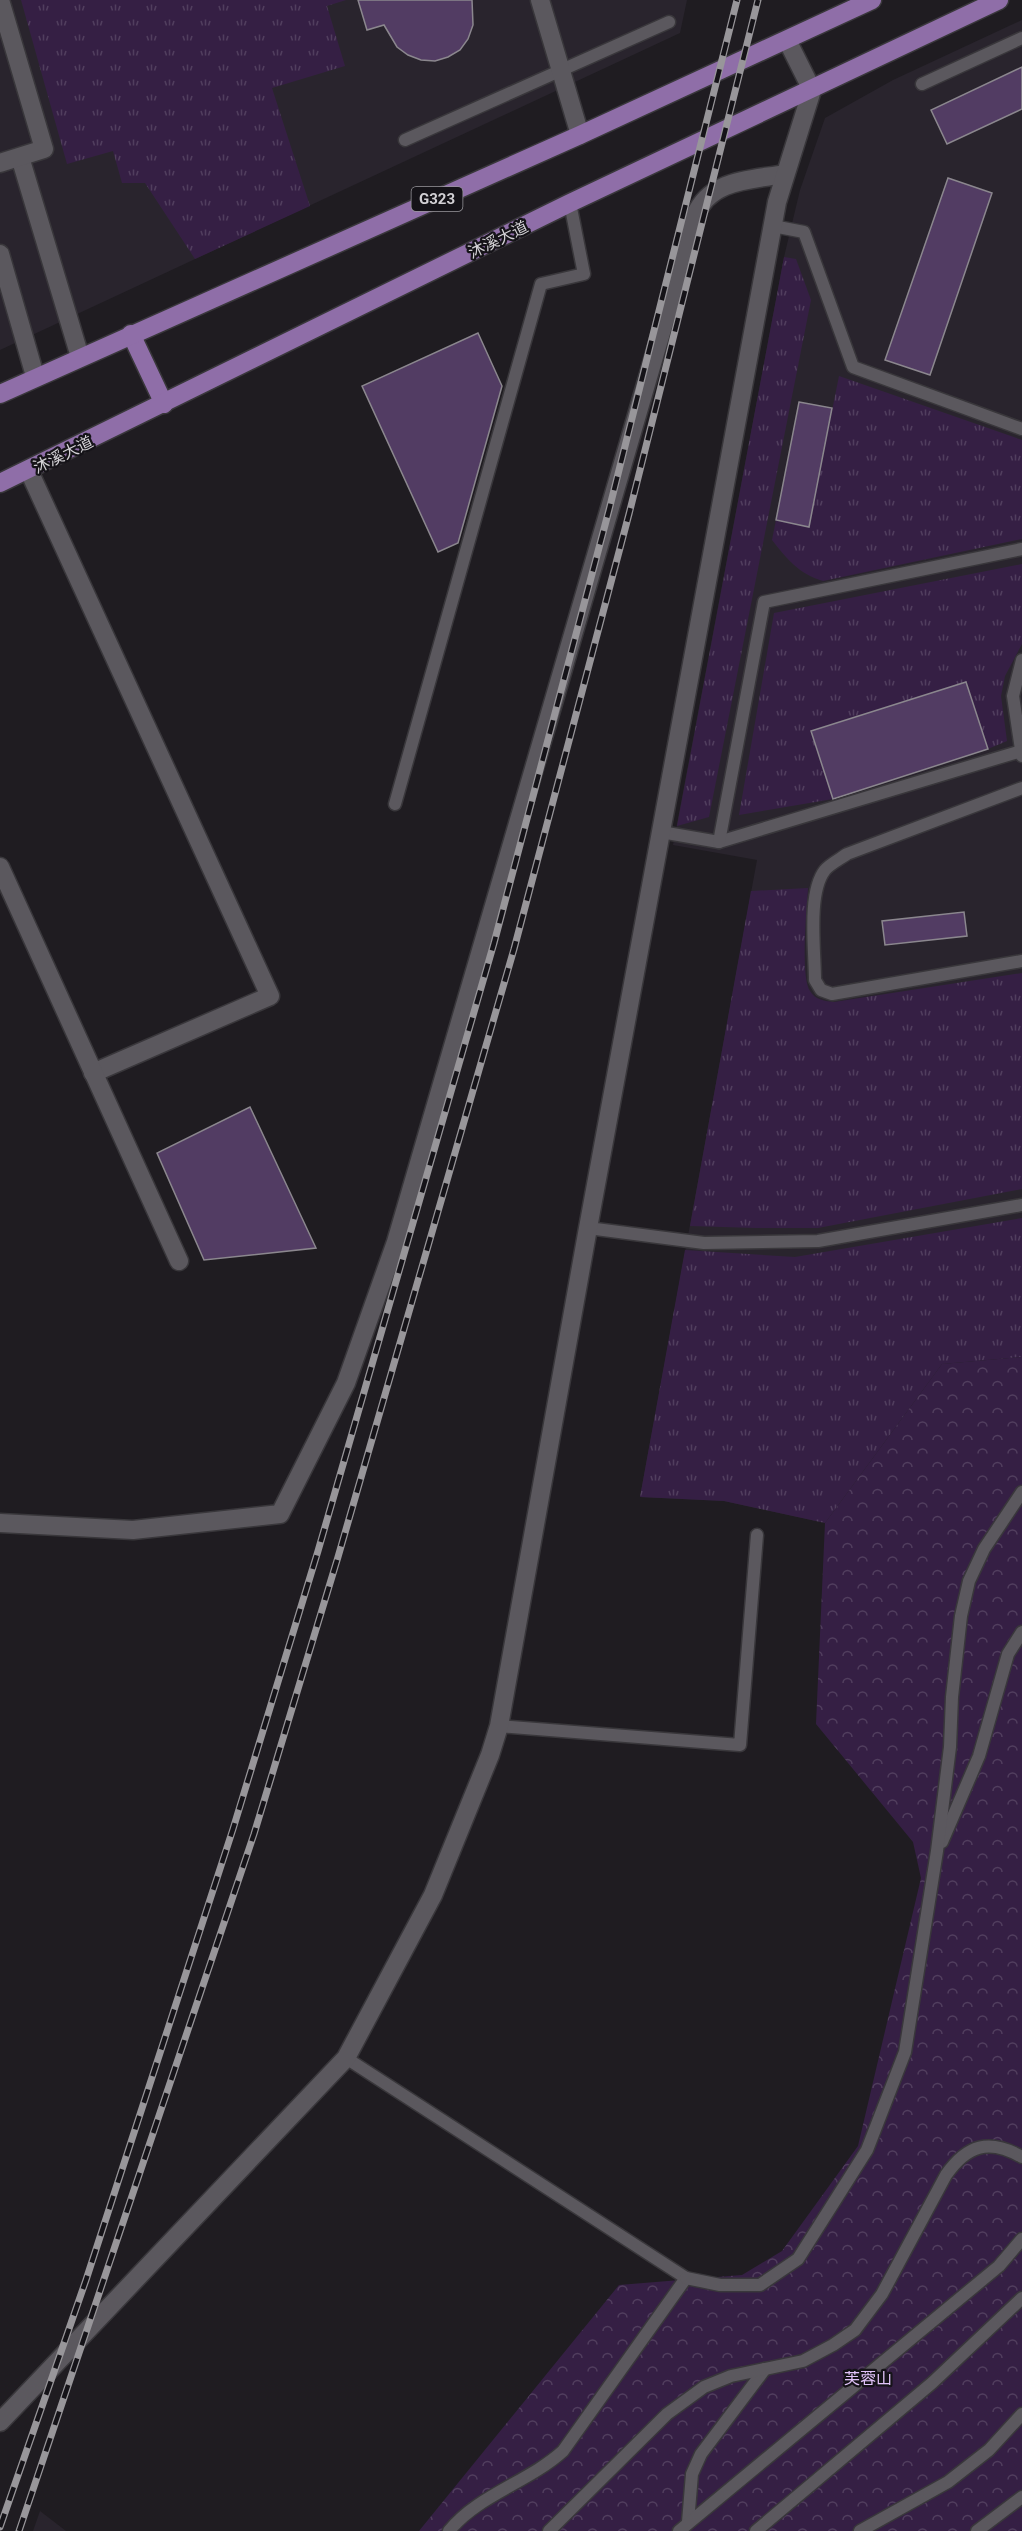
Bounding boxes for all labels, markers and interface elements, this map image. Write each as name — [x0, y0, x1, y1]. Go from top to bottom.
road number: G323 — [412, 187, 462, 211]
street label: 沐溪大道 — [465, 217, 531, 262]
street label: 沐溪大道 — [30, 432, 96, 477]
park label: 芙蓉山 — [844, 2369, 892, 2388]

